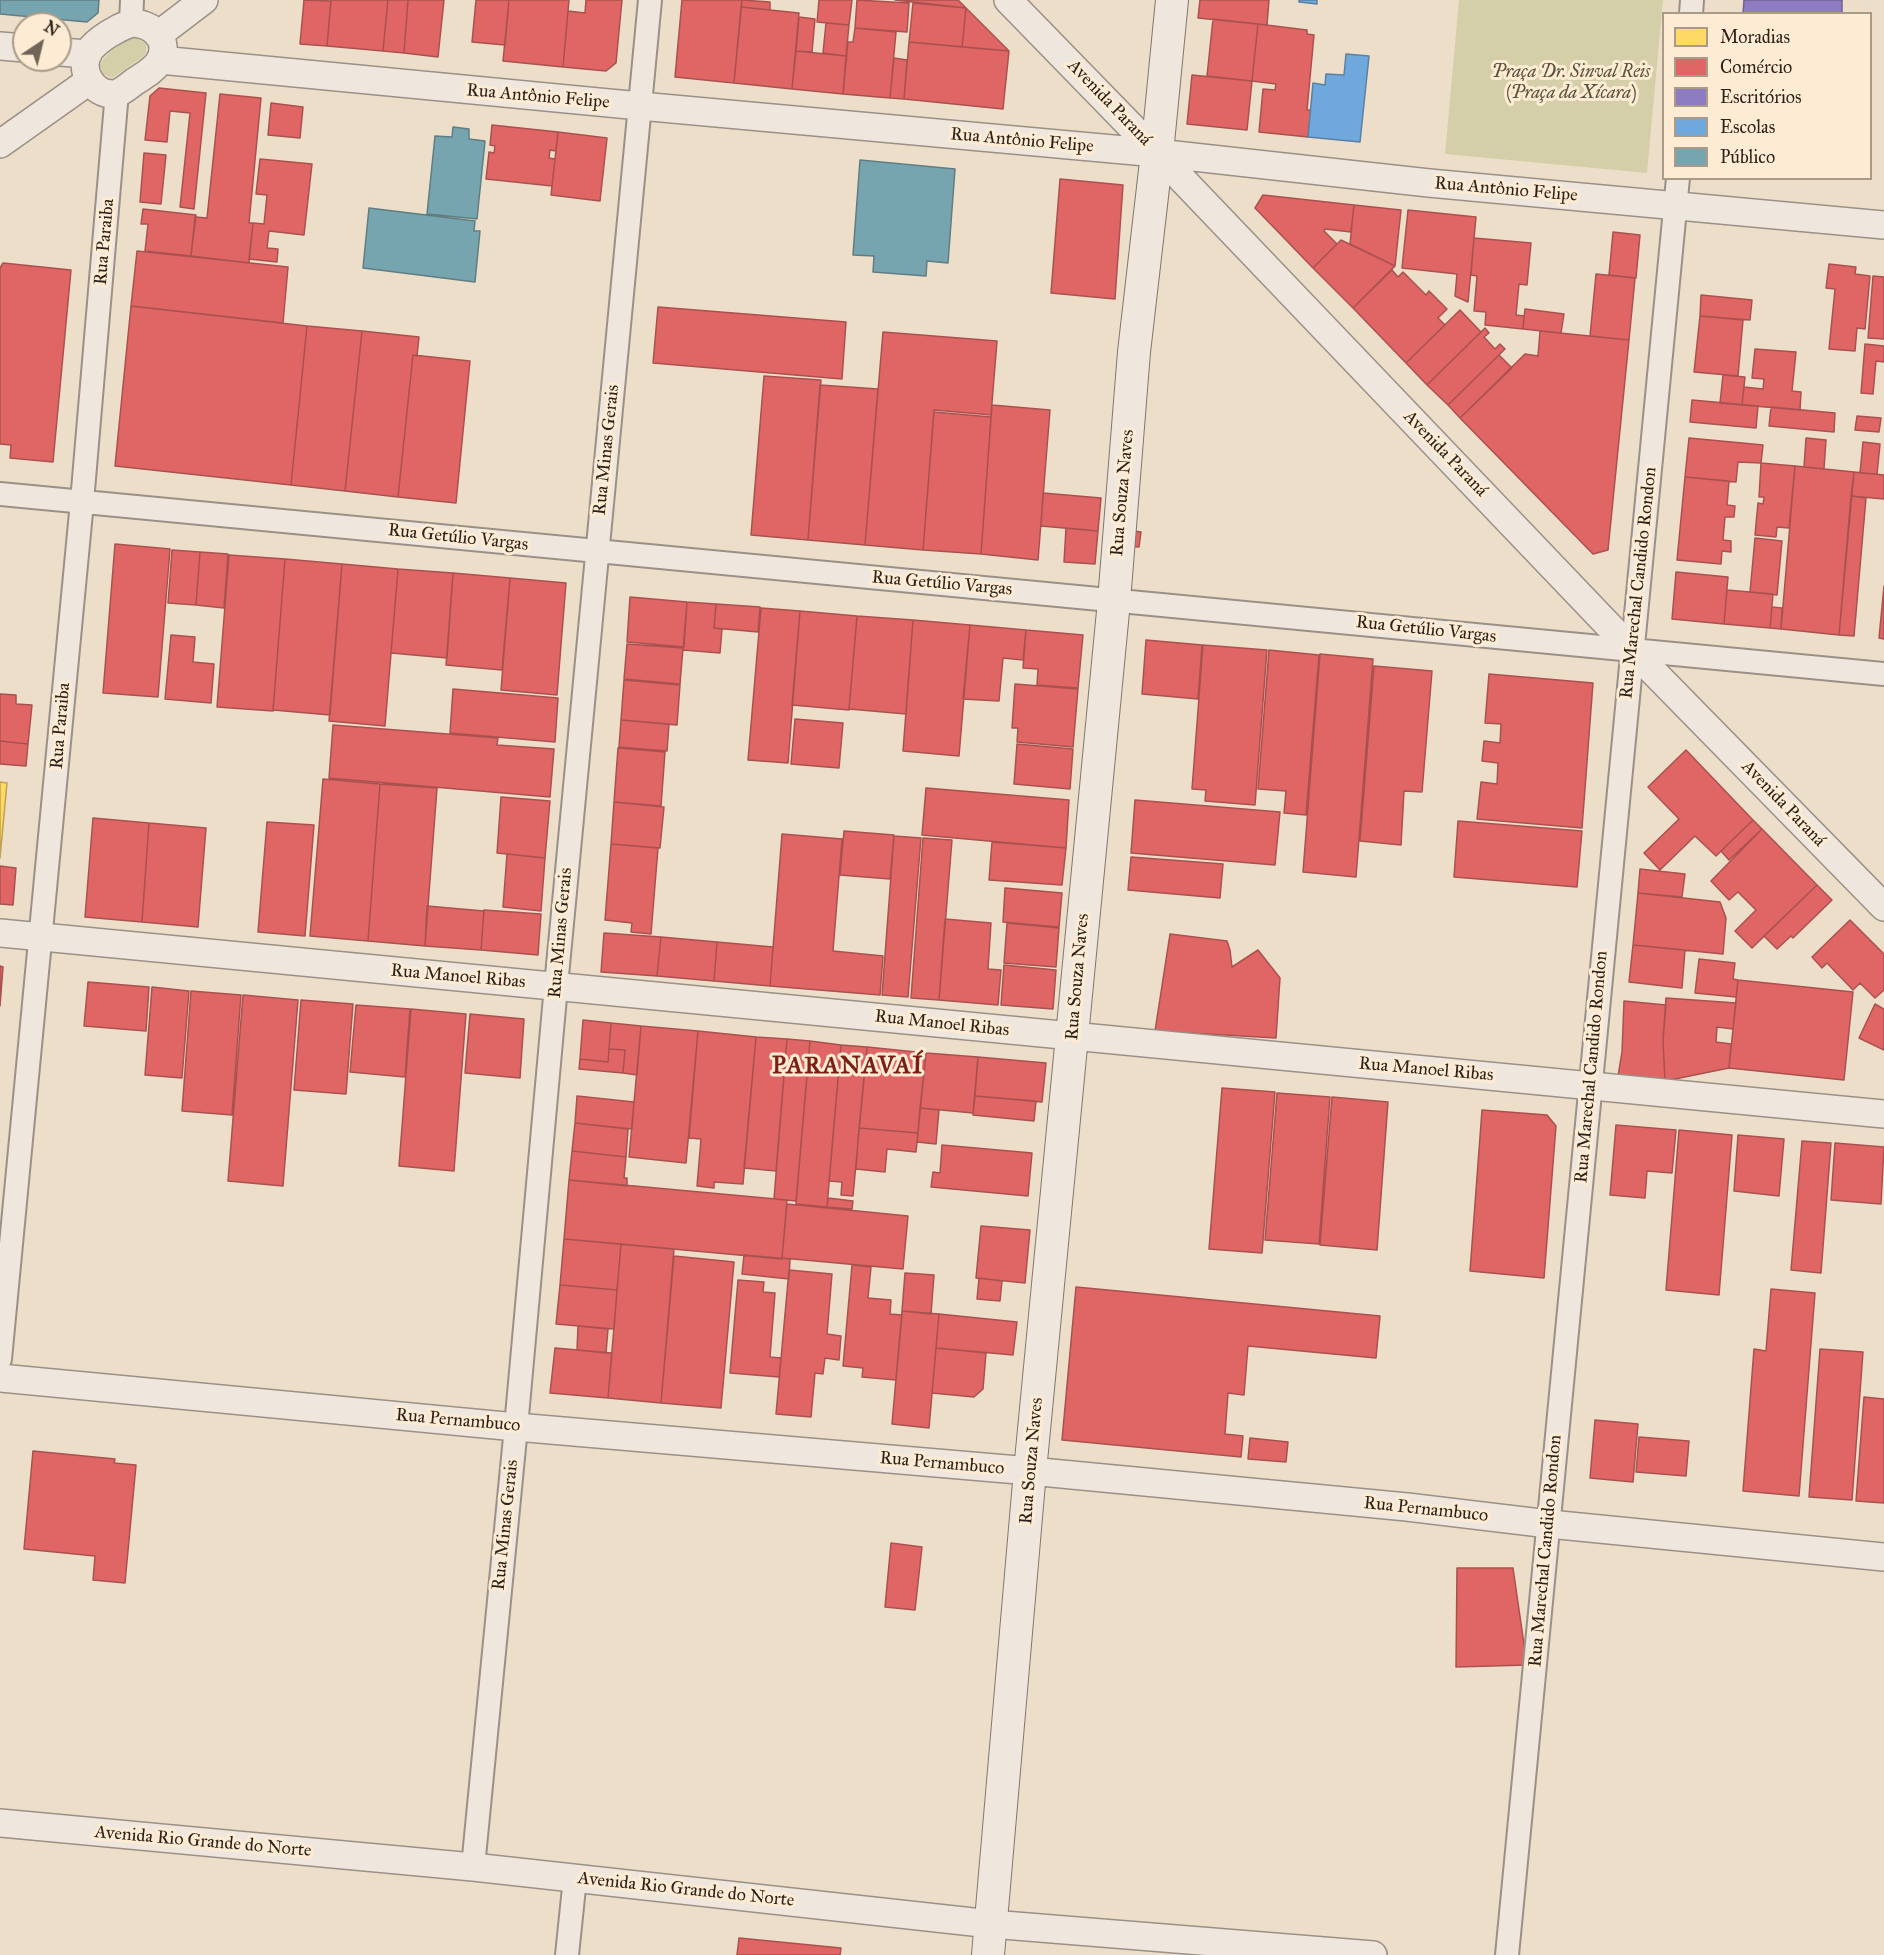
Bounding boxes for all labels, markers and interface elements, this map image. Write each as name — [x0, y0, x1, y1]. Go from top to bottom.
north arrow — [12, 12, 72, 72]
legend — [1662, 12, 1872, 180]
text: N — [40, 17, 62, 40]
text: Moradias — [1720, 26, 1790, 48]
street label: Avenida Paraná — [1062, 55, 1156, 151]
text: Comércio — [1720, 56, 1792, 78]
park label: Praça Dr. Sinval Reis (Praça da Xícara) — [1492, 62, 1650, 104]
street label: Rua Antônio Felipe — [465, 80, 611, 114]
text: Escritórios — [1720, 86, 1802, 108]
text: Escolas — [1720, 116, 1775, 138]
street label: Rua Antônio Felipe — [949, 124, 1095, 158]
text: Público — [1720, 146, 1775, 168]
street label: Rua Antônio Felipe — [1433, 173, 1579, 207]
street label: Rua Paraiba — [90, 198, 120, 286]
street label: Rua Minas Gerais — [589, 384, 625, 516]
street label: Avenida Paraná — [1398, 406, 1492, 502]
street label: Rua Souza Naves — [1107, 429, 1139, 557]
street label: Rua Marechal Candido Rondon — [1616, 466, 1662, 700]
street label: Rua Getúlio Vargas — [387, 520, 529, 556]
street label: Rua Getúlio Vargas — [871, 567, 1013, 601]
street label: Rua Getúlio Vargas — [1355, 612, 1497, 648]
street label: Rua Paraiba — [46, 682, 76, 770]
street label: Avenida Paraná — [1736, 756, 1830, 852]
street label: Rua Minas Gerais — [545, 867, 577, 999]
street label: Rua Souza Naves — [1062, 913, 1094, 1041]
street label: Rua Marechal Candido Rondon — [1571, 950, 1613, 1184]
street label: Rua Manoel Ribas — [390, 960, 526, 994]
street label: Rua Manoel Ribas — [874, 1006, 1010, 1042]
district label: PARANAVAÍ — [772, 1053, 924, 1081]
street label: Rua Manoel Ribas — [1358, 1053, 1494, 1087]
street label: Rua Souza Naves — [1016, 1397, 1048, 1525]
street label: Rua Pernambuco — [395, 1405, 521, 1437]
street label: Rua Marechal Candido Rondon — [1525, 1434, 1567, 1668]
street label: Rua Pernambuco — [879, 1448, 1005, 1480]
street label: Rua Minas Gerais — [488, 1459, 524, 1591]
street label: Rua Pernambuco — [1363, 1493, 1489, 1527]
street label: Avenida Rio Grande do Norte — [94, 1822, 312, 1862]
street label: Avenida Rio Grande do Norte — [577, 1868, 795, 1912]

